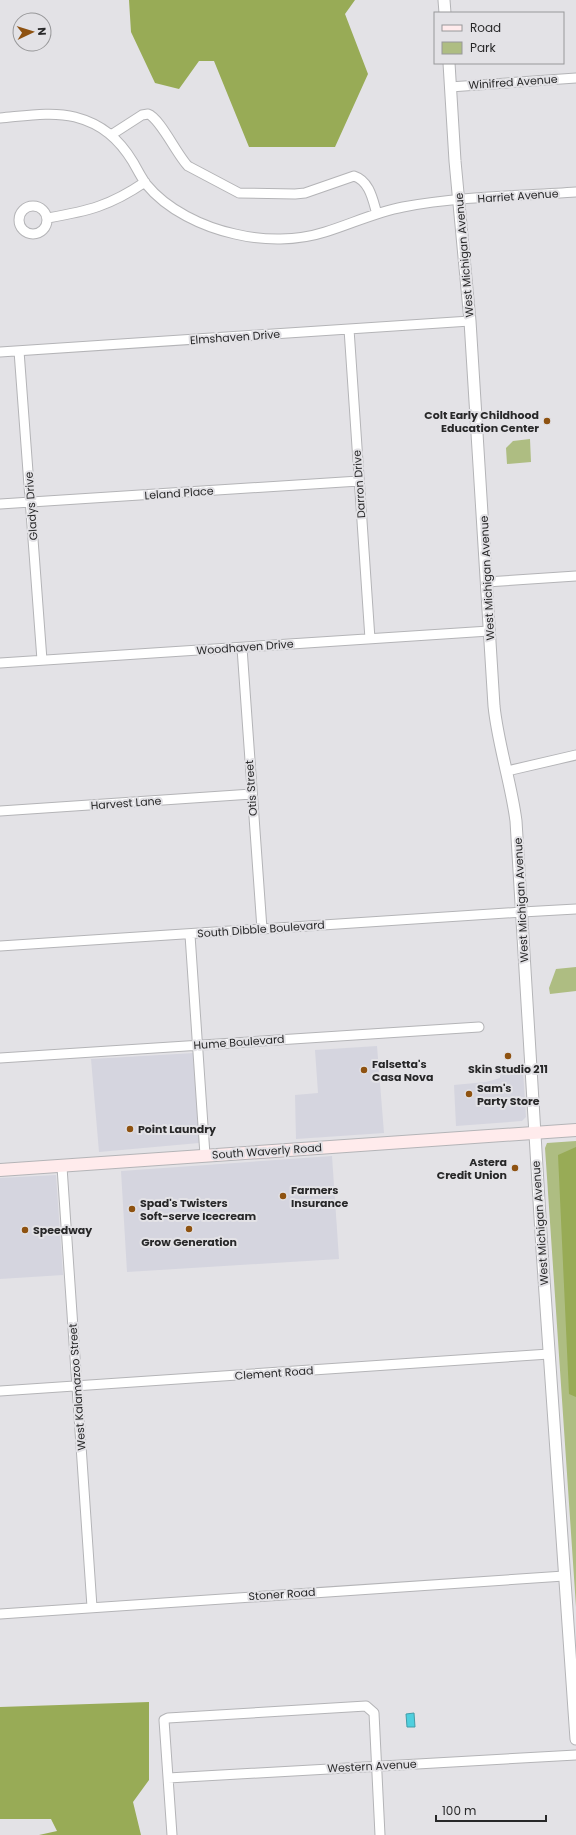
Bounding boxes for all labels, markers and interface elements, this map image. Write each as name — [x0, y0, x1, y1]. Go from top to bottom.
north arrow — [12, 12, 52, 52]
legend — [434, 12, 564, 64]
text: Road — [470, 19, 501, 36]
text: N — [34, 27, 50, 36]
text: Park — [470, 39, 497, 56]
street label: Winifred Avenue — [468, 71, 558, 93]
street label: Harriet Avenue — [477, 185, 559, 207]
street label: West Michigan Avenue — [451, 192, 477, 318]
street label: Elmshaven Drive — [189, 326, 281, 348]
place label: Colt Early Childhood Education Center — [424, 407, 539, 436]
marker: Colt Early Childhood Education Center — [542, 416, 552, 426]
street label: Darron Drive — [349, 449, 369, 518]
street label: Gladys Drive — [21, 471, 41, 541]
street label: Leland Place — [144, 483, 214, 503]
street label: West Michigan Avenue — [476, 515, 498, 641]
street label: Woodhaven Drive — [196, 636, 294, 658]
street label: Otis Street — [241, 759, 261, 817]
street label: Harvest Lane — [90, 793, 162, 813]
street label: West Michigan Avenue — [510, 837, 532, 963]
street label: South Dibble Boulevard — [197, 917, 325, 941]
street label: Hume Boulevard — [193, 1031, 285, 1053]
marker: Skin Studio 211 — [503, 1051, 513, 1061]
place label: Falsetta's Casa Nova — [372, 1056, 433, 1085]
place label: Skin Studio 211 — [468, 1061, 548, 1077]
marker: Falsetta's Casa Nova — [359, 1065, 369, 1075]
place label: Sam's Party Store — [477, 1080, 540, 1109]
marker: Sam's Party Store — [464, 1089, 474, 1099]
place label: Point Laundry — [138, 1121, 216, 1137]
marker: Point Laundry — [125, 1124, 135, 1134]
street label: South Waverly Road — [211, 1139, 323, 1163]
place label: Astera Credit Union — [437, 1154, 507, 1183]
street label: West Michigan Avenue — [528, 1160, 552, 1286]
marker: Astera Credit Union — [510, 1163, 520, 1173]
place label: Farmers Insurance — [291, 1182, 348, 1211]
marker: Farmers Insurance — [278, 1191, 288, 1201]
place label: Spad's Twisters Soft-serve Icecream — [140, 1195, 256, 1224]
marker: Spad's Twisters Soft-serve Icecream — [127, 1204, 137, 1214]
place label: Speedway — [33, 1222, 92, 1238]
marker: Grow Generation — [184, 1224, 194, 1234]
marker: Speedway — [20, 1225, 30, 1235]
place label: Grow Generation — [141, 1234, 237, 1250]
street label: West Kalamazoo Street — [65, 1323, 89, 1451]
street label: Clement Road — [234, 1362, 314, 1384]
street label: Stoner Road — [248, 1584, 316, 1604]
street label: Western Avenue — [327, 1756, 417, 1776]
scale bar — [436, 1797, 546, 1823]
text: 100 m — [442, 1802, 476, 1819]

